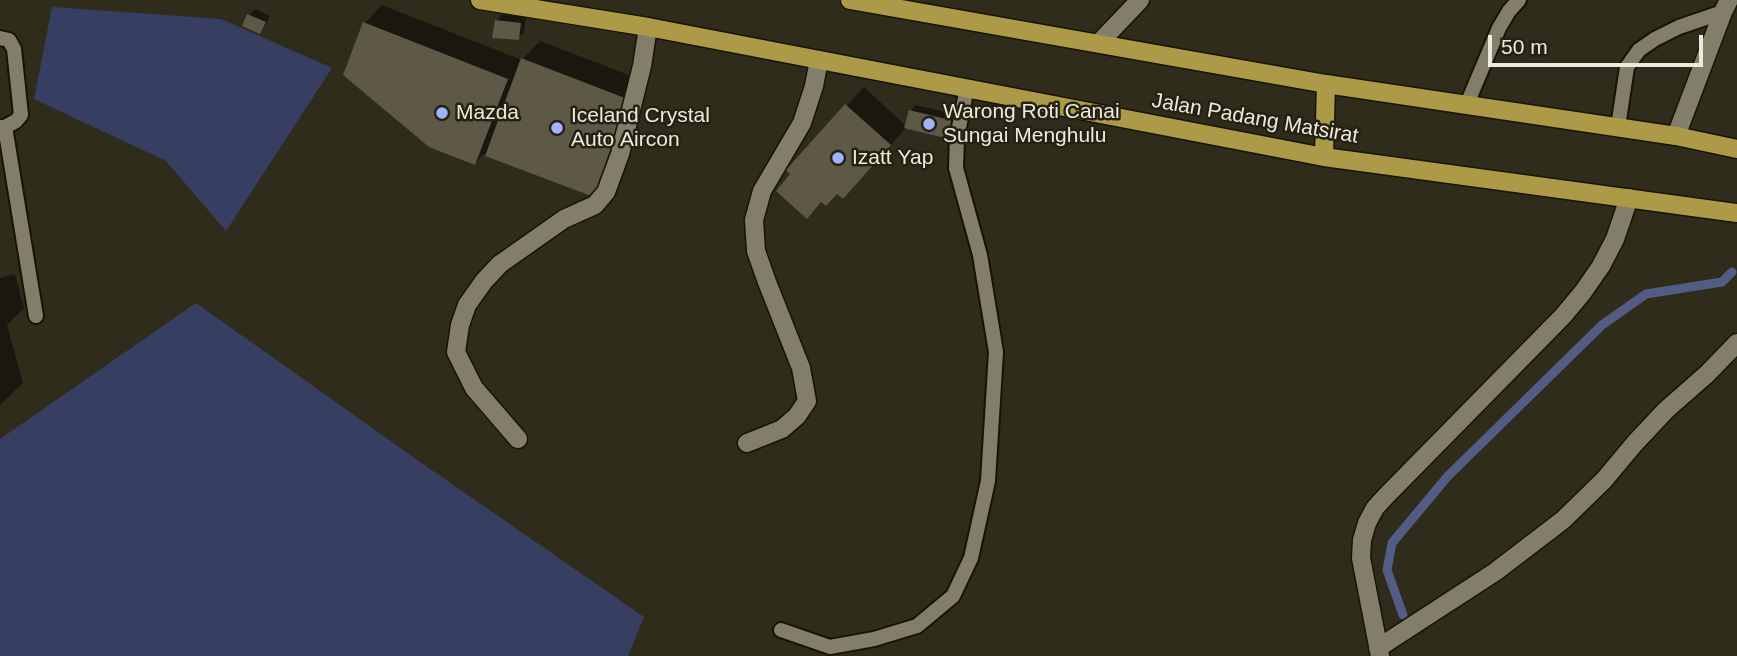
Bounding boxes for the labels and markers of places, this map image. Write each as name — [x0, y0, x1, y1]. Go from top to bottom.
place label: Warong Roti Canai Sungai Menghulu — [943, 99, 1120, 149]
place label: Mazda — [456, 100, 519, 126]
place label: Iceland Crystal Auto Aircon — [571, 103, 710, 153]
marker: Mazda — [434, 105, 450, 121]
marker: Warong Roti Canai Sungai Menghulu — [921, 116, 937, 132]
marker: Iceland Crystal Auto Aircon — [549, 120, 565, 136]
place label: Izatt Yap — [852, 145, 933, 171]
marker: Izatt Yap — [830, 150, 846, 166]

